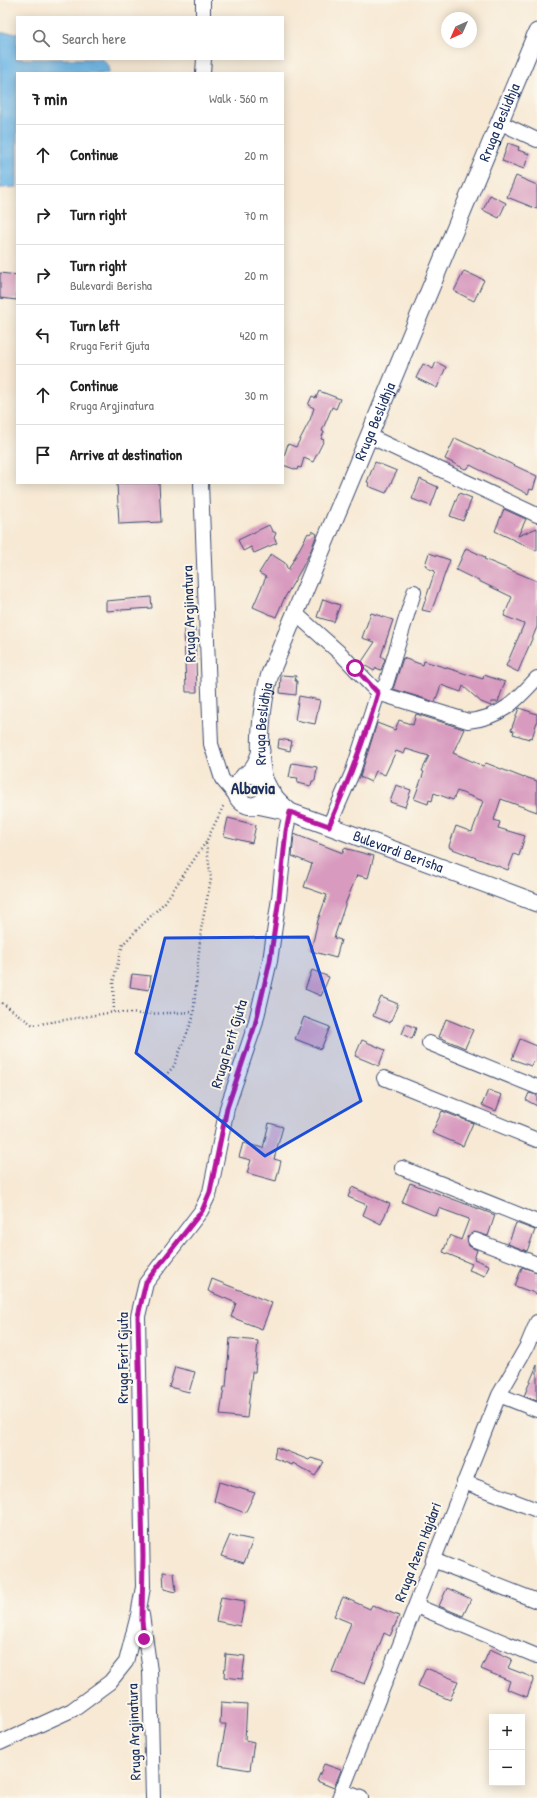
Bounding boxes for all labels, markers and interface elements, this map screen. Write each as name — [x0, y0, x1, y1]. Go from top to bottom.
north arrow — [441, 12, 477, 48]
search box — [16, 16, 284, 60]
icon: search — [30, 27, 52, 49]
text: Search here — [62, 28, 126, 49]
street label: Rruga Beslidhja — [473, 80, 525, 165]
text: 7 min — [32, 87, 67, 110]
text: Walk · 560 m — [209, 89, 268, 107]
icon: ahead — [32, 144, 54, 166]
text: Continue — [70, 144, 118, 165]
text: 20 m — [244, 146, 268, 164]
icon: right — [32, 204, 54, 226]
text: Turn right — [70, 204, 126, 225]
text: 70 m — [244, 206, 268, 224]
text: Turn right — [70, 255, 126, 276]
icon: right — [32, 264, 54, 286]
text: 20 m — [244, 266, 268, 284]
text: Bulevardi Berisha — [70, 276, 152, 294]
text: Turn left — [70, 315, 120, 336]
icon: left — [32, 324, 54, 346]
text: 420 m — [239, 326, 268, 344]
text: Rruga Ferit Gjuta — [70, 336, 149, 354]
text: Continue — [70, 375, 118, 396]
street label: Rruga Beslidhja — [349, 379, 400, 464]
icon: ahead — [32, 384, 54, 406]
text: 30 m — [245, 386, 268, 404]
text: Rruga Argjinatura — [70, 396, 154, 414]
icon: arrive — [32, 444, 54, 466]
text: Arrive at destination — [70, 444, 182, 465]
street label: Rruga Argjinatura — [176, 565, 201, 663]
route start — [346, 659, 364, 677]
street label: Rruga Beslidhja — [249, 680, 277, 766]
district label: Albavia — [231, 776, 275, 799]
street label: Bulevardi Berisha — [350, 825, 447, 877]
street label: Rruga Ferit Gjuta — [205, 997, 252, 1091]
street label: Rruga Ferit Gjuta — [112, 1312, 133, 1404]
street label: Rruga Azem Hajdari — [389, 1499, 446, 1605]
route end — [135, 1630, 153, 1648]
street label: Rruga Argjinatura — [121, 1683, 146, 1781]
map controls — [489, 1714, 525, 1786]
button: + — [489, 1714, 525, 1750]
button: − — [489, 1750, 525, 1786]

